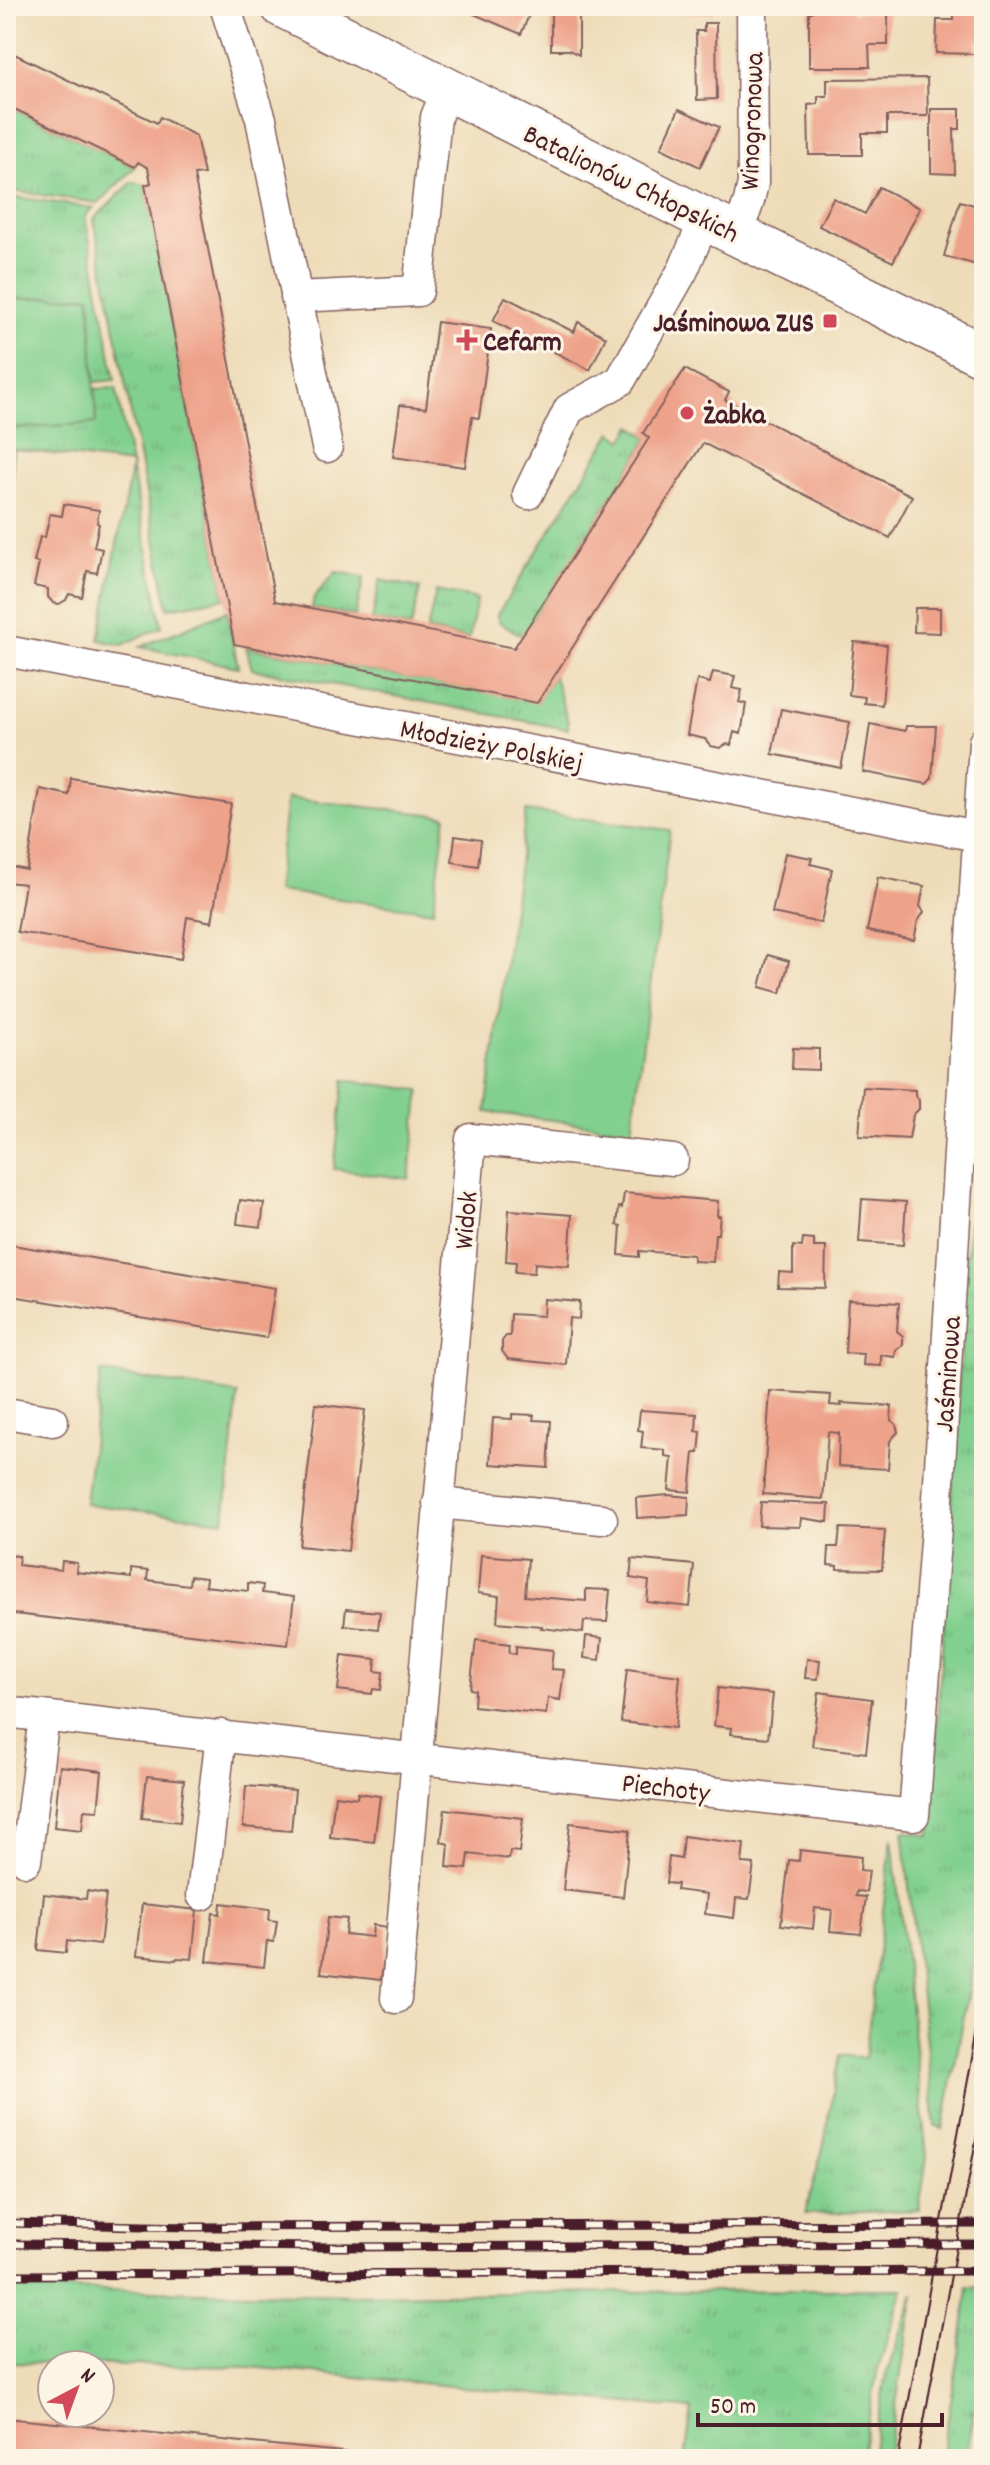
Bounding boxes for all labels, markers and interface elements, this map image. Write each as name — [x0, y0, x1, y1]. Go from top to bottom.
street label: Winogronowa — [733, 51, 777, 191]
street label: Batalionów Chłopskich — [515, 117, 744, 256]
place label: Jaśminowa ZUS — [653, 306, 814, 346]
marker: Jaśminowa ZUS — [821, 312, 839, 330]
place label: Cefarm — [483, 325, 562, 365]
marker: Cefarm — [458, 331, 476, 349]
place label: Żabka — [703, 398, 766, 438]
marker: Żabka — [678, 404, 696, 422]
street label: Młodzieży Polskiej — [396, 712, 586, 786]
street label: Widok — [447, 1190, 491, 1251]
street label: Jaśminowa — [927, 1314, 975, 1434]
street label: Piechoty — [619, 1766, 712, 1816]
north arrow — [36, 2349, 116, 2429]
text: N — [73, 2361, 101, 2392]
scale bar — [698, 2377, 942, 2427]
text: 50 m — [710, 2391, 756, 2425]

